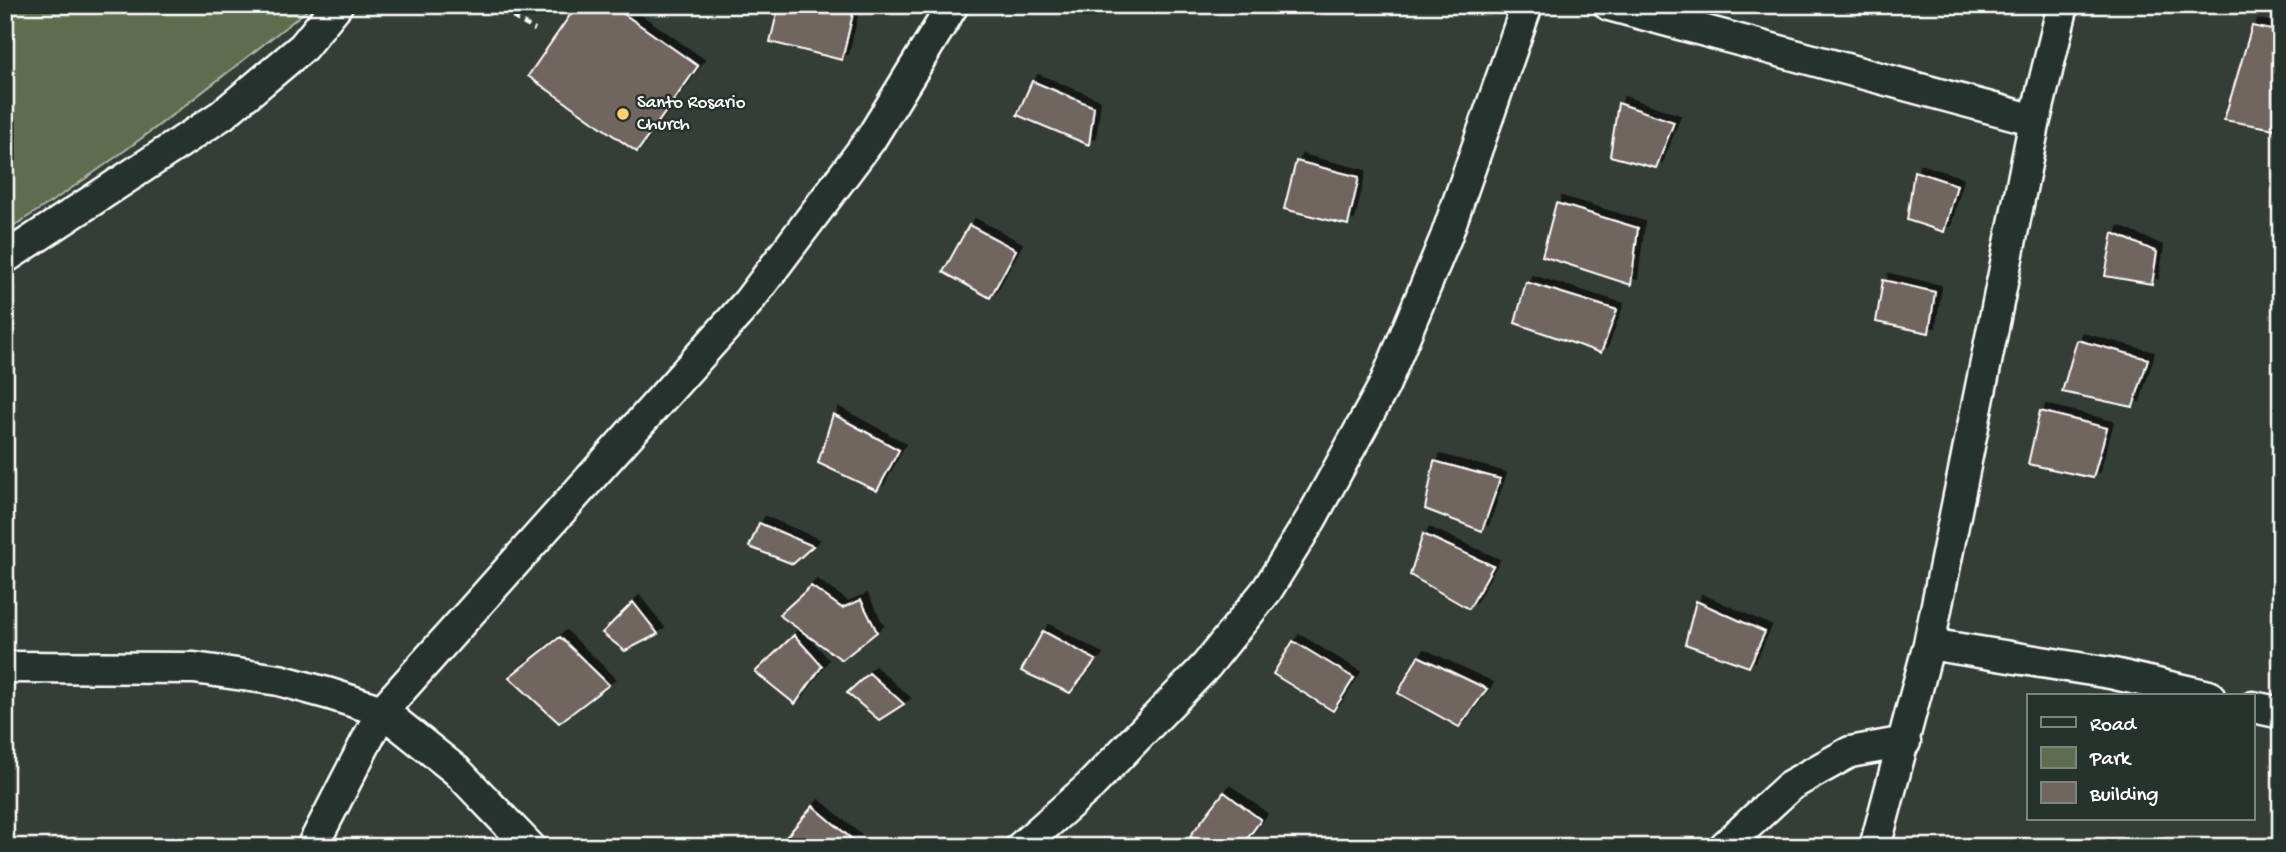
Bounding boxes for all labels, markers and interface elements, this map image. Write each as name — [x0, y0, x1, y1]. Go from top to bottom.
place label: Santo Rosario Church — [637, 92, 746, 137]
marker: Santo Rosario Church — [615, 106, 631, 122]
legend — [2027, 694, 2254, 820]
text: Road — [2090, 714, 2138, 739]
text: Park — [2089, 748, 2133, 773]
text: Building — [2089, 784, 2159, 809]

